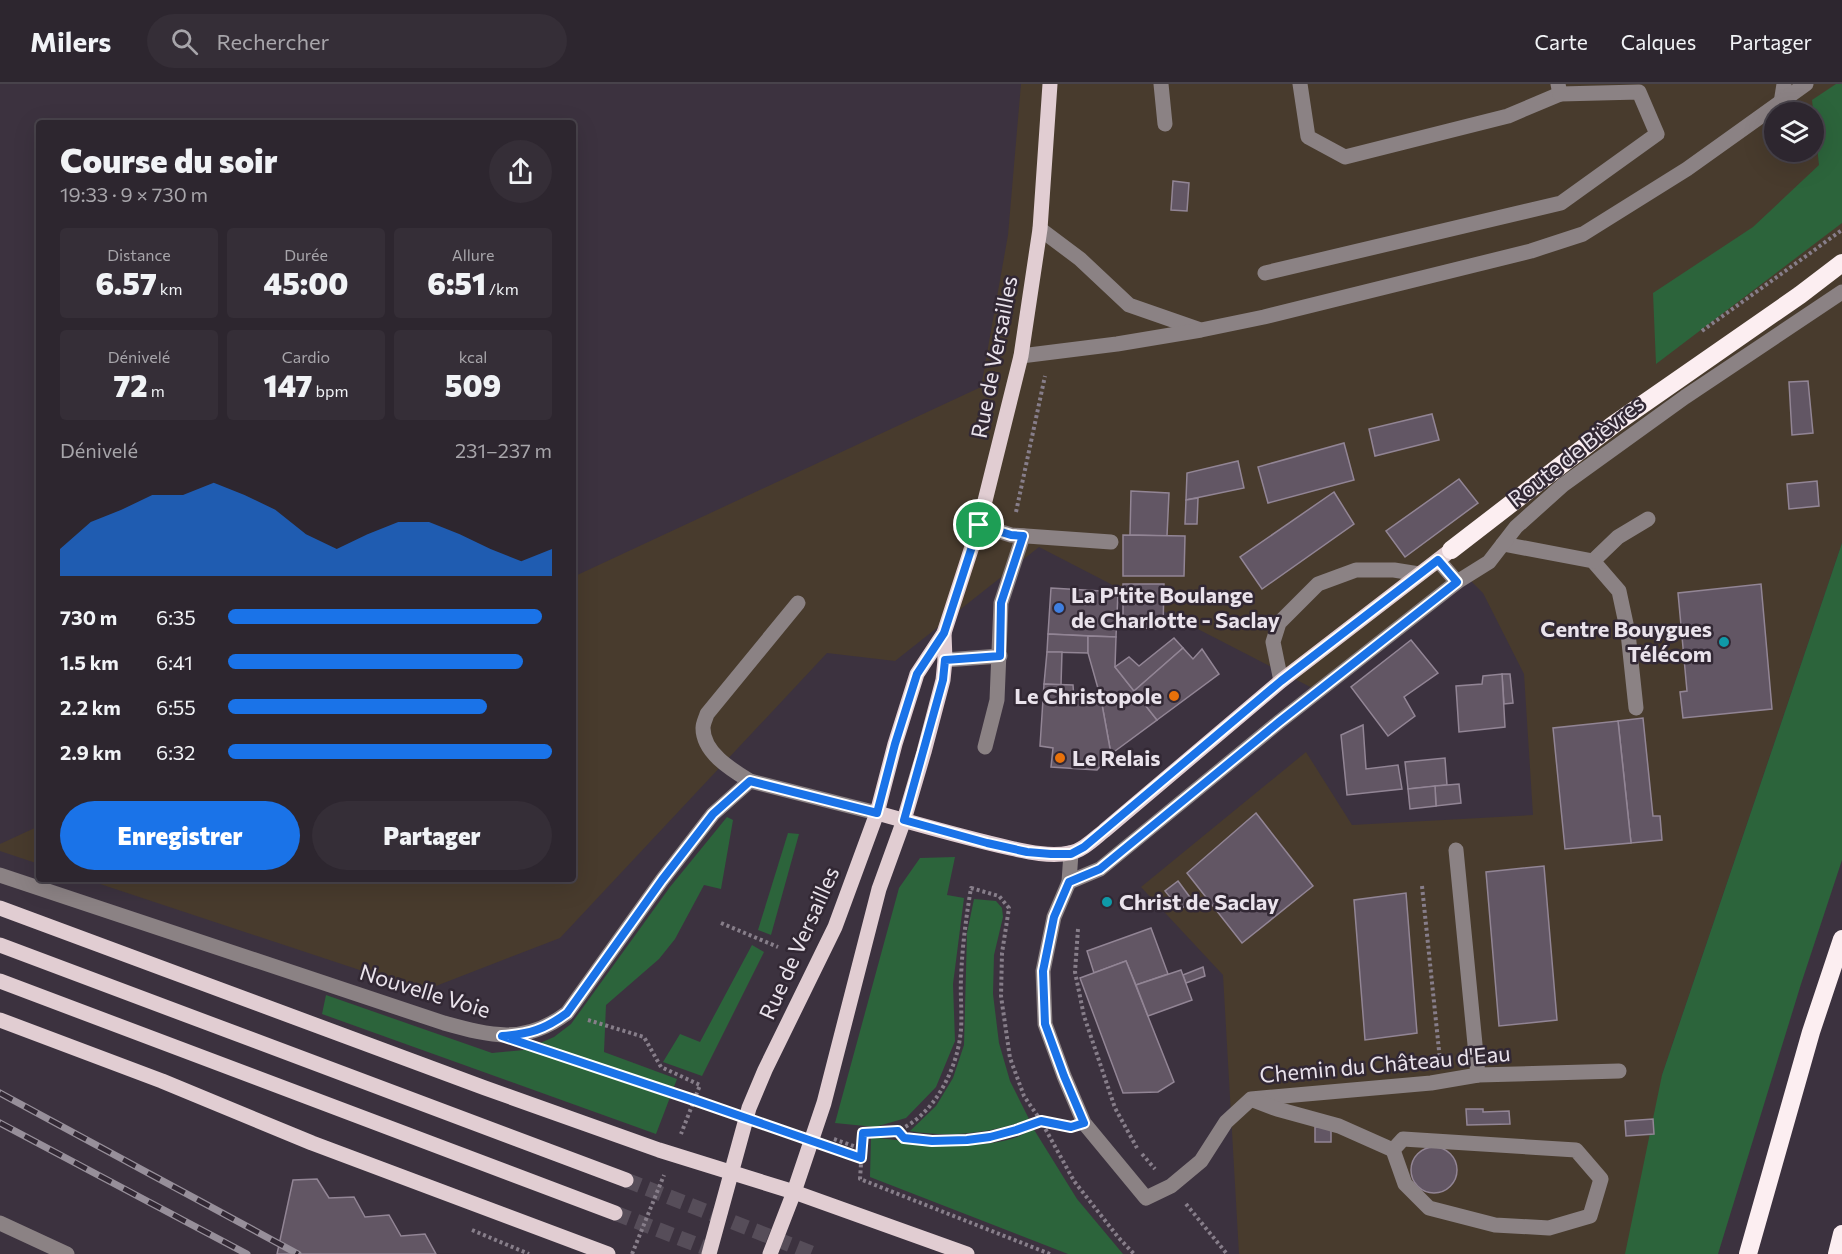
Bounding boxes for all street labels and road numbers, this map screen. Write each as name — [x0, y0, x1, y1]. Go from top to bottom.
street label: Rue de Versailles — [965, 273, 1022, 440]
street label: Route de Bièvres — [1502, 389, 1649, 512]
street label: Rue de Versailles — [753, 862, 844, 1024]
street label: Nouvelle Voie — [356, 958, 494, 1023]
street label: Chemin du Château d'Eau — [1258, 1039, 1512, 1088]

